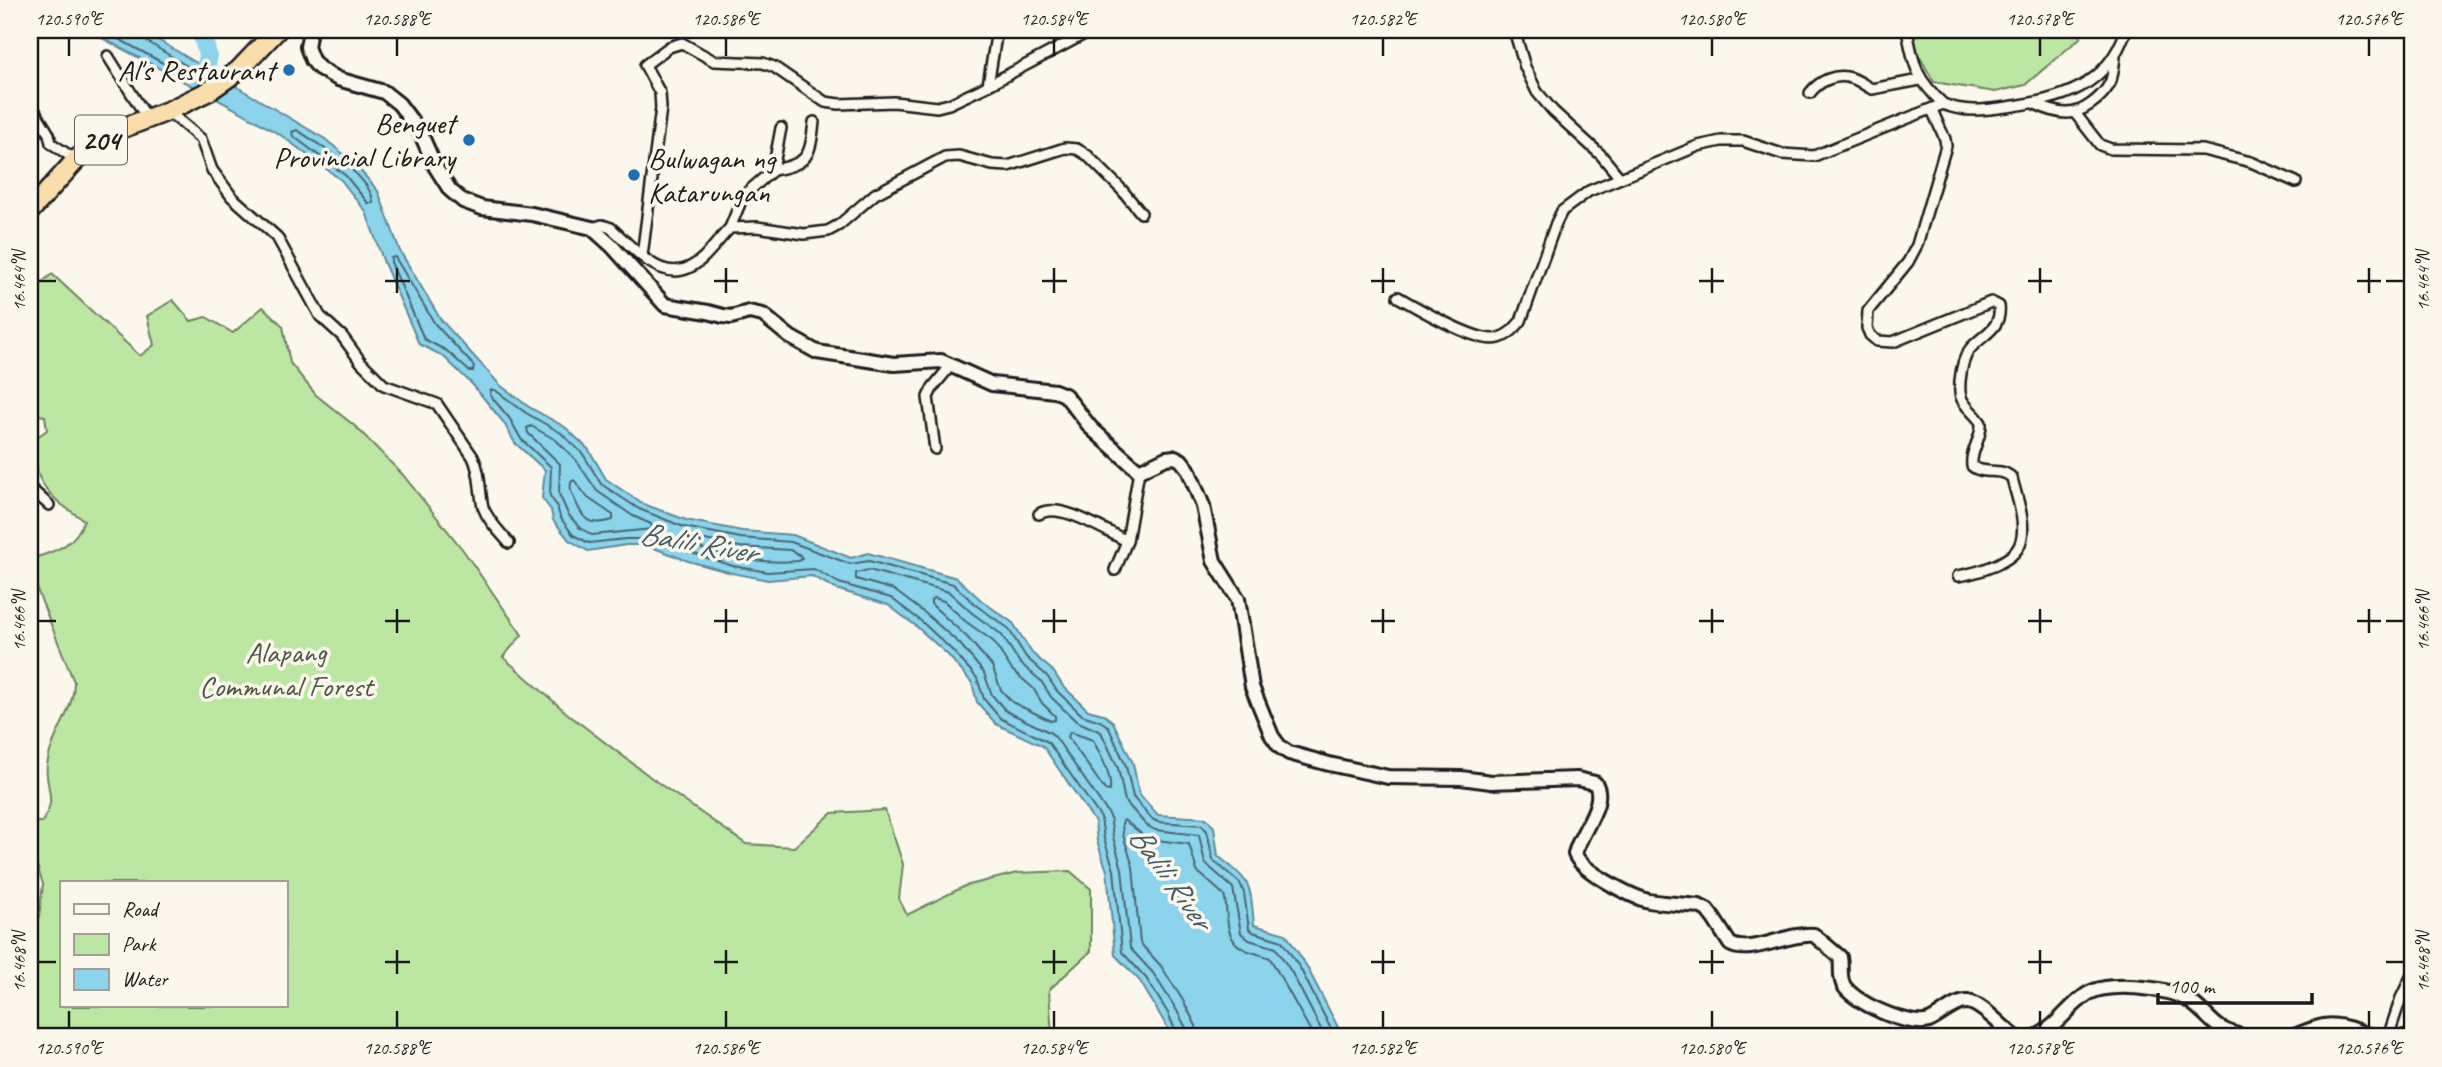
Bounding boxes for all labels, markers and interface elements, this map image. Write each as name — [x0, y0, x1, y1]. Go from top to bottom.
text: 120.590°E — [36, 8, 105, 30]
text: 120.588°E — [364, 8, 433, 30]
text: 120.586°E — [693, 8, 762, 30]
text: 120.584°E — [1021, 8, 1090, 30]
text: 120.582°E — [1350, 8, 1419, 30]
text: 120.580°E — [1679, 8, 1748, 30]
text: 120.578°E — [2007, 8, 2076, 30]
text: 120.576°E — [2336, 8, 2405, 30]
place label: Al's Restaurant — [118, 51, 279, 89]
marker: Al's Restaurant — [281, 62, 297, 78]
place label: Benguet Provincial Library — [273, 104, 459, 176]
road number: 204 — [75, 116, 127, 164]
marker: Benguet Provincial Library — [461, 132, 477, 148]
place label: Bulwagan ng Katarungan — [648, 139, 778, 211]
marker: Bulwagan ng Katarungan — [626, 167, 642, 183]
text: 16.464°N — [8, 248, 30, 311]
text: 16.464°N — [2412, 248, 2434, 311]
water label: Balili River — [637, 512, 764, 574]
text: 16.466°N — [8, 588, 30, 651]
text: 16.466°N — [2412, 588, 2434, 651]
park label: Alapang Communal Forest — [199, 633, 376, 705]
water label: Balili River — [1120, 818, 1225, 941]
legend — [60, 881, 287, 1007]
text: Road — [122, 896, 161, 922]
text: 16.468°N — [8, 929, 30, 992]
text: 16.468°N — [2412, 929, 2434, 992]
text: Park — [122, 931, 157, 957]
scale bar — [2158, 962, 2312, 1006]
text: Water — [122, 966, 169, 992]
text: 100 m — [2169, 973, 2216, 999]
text: 120.590°E — [36, 1037, 105, 1059]
text: 120.588°E — [364, 1037, 433, 1059]
text: 120.586°E — [693, 1037, 762, 1059]
text: 120.584°E — [1021, 1037, 1090, 1059]
text: 120.582°E — [1350, 1037, 1419, 1059]
text: 120.580°E — [1679, 1037, 1748, 1059]
text: 120.578°E — [2007, 1037, 2076, 1059]
text: 120.576°E — [2336, 1037, 2405, 1059]

